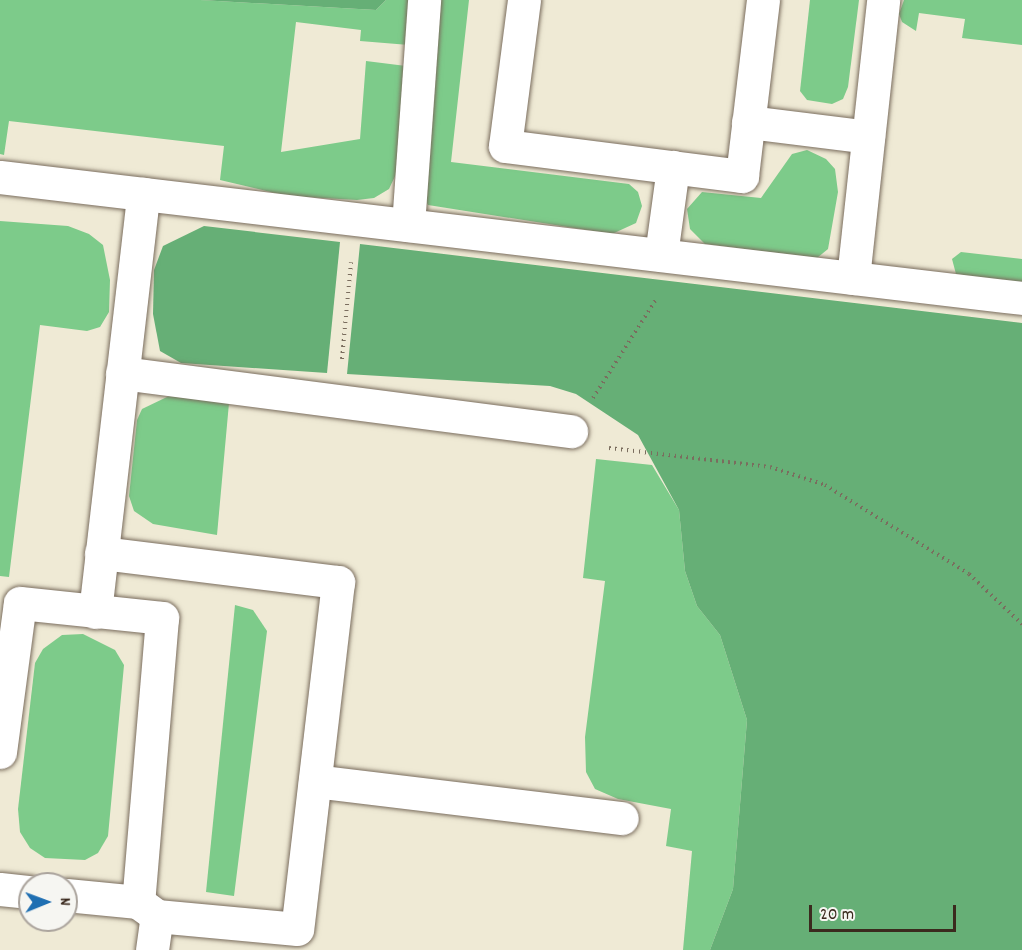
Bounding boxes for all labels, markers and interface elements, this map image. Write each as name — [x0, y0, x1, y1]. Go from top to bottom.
north arrow — [18, 872, 78, 932]
scale bar — [812, 893, 959, 931]
text: N — [53, 898, 76, 906]
text: 20 m — [820, 903, 854, 928]

